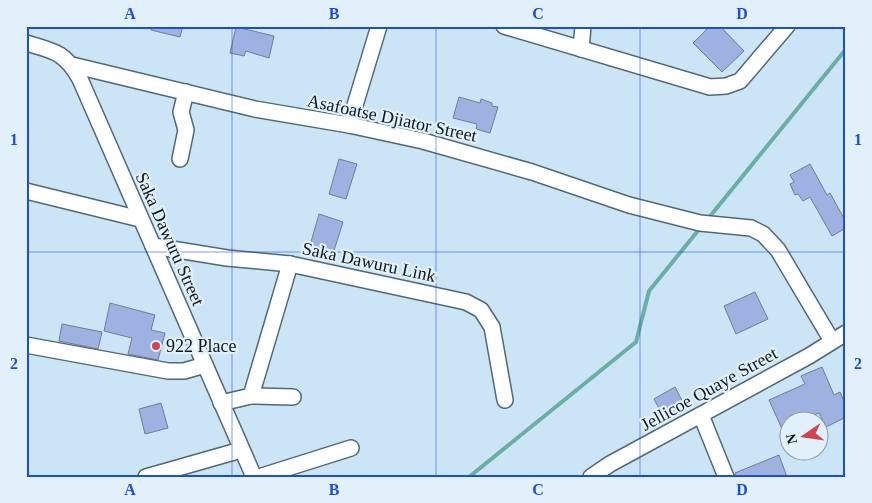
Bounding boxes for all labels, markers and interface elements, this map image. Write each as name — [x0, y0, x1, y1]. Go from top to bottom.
text: A — [124, 5, 136, 22]
text: B — [329, 5, 340, 22]
text: C — [532, 5, 544, 22]
text: D — [736, 5, 748, 22]
street label: Asafoatse Djiator Street — [305, 90, 479, 146]
text: 1 — [10, 131, 18, 148]
text: 1 — [854, 131, 862, 148]
street label: Saka Dawuru Street — [132, 169, 208, 309]
street label: Saka Dawuru Link — [300, 238, 438, 286]
place label: 922 Place — [166, 336, 236, 356]
marker: 922 Place — [150, 340, 162, 352]
street label: Jellicoe Quaye Street — [637, 343, 781, 435]
text: 2 — [10, 355, 18, 372]
text: 2 — [854, 355, 862, 372]
north arrow — [780, 410, 830, 460]
text: N — [783, 432, 800, 445]
text: A — [124, 481, 136, 498]
text: B — [329, 481, 340, 498]
text: C — [532, 481, 544, 498]
text: D — [736, 481, 748, 498]

